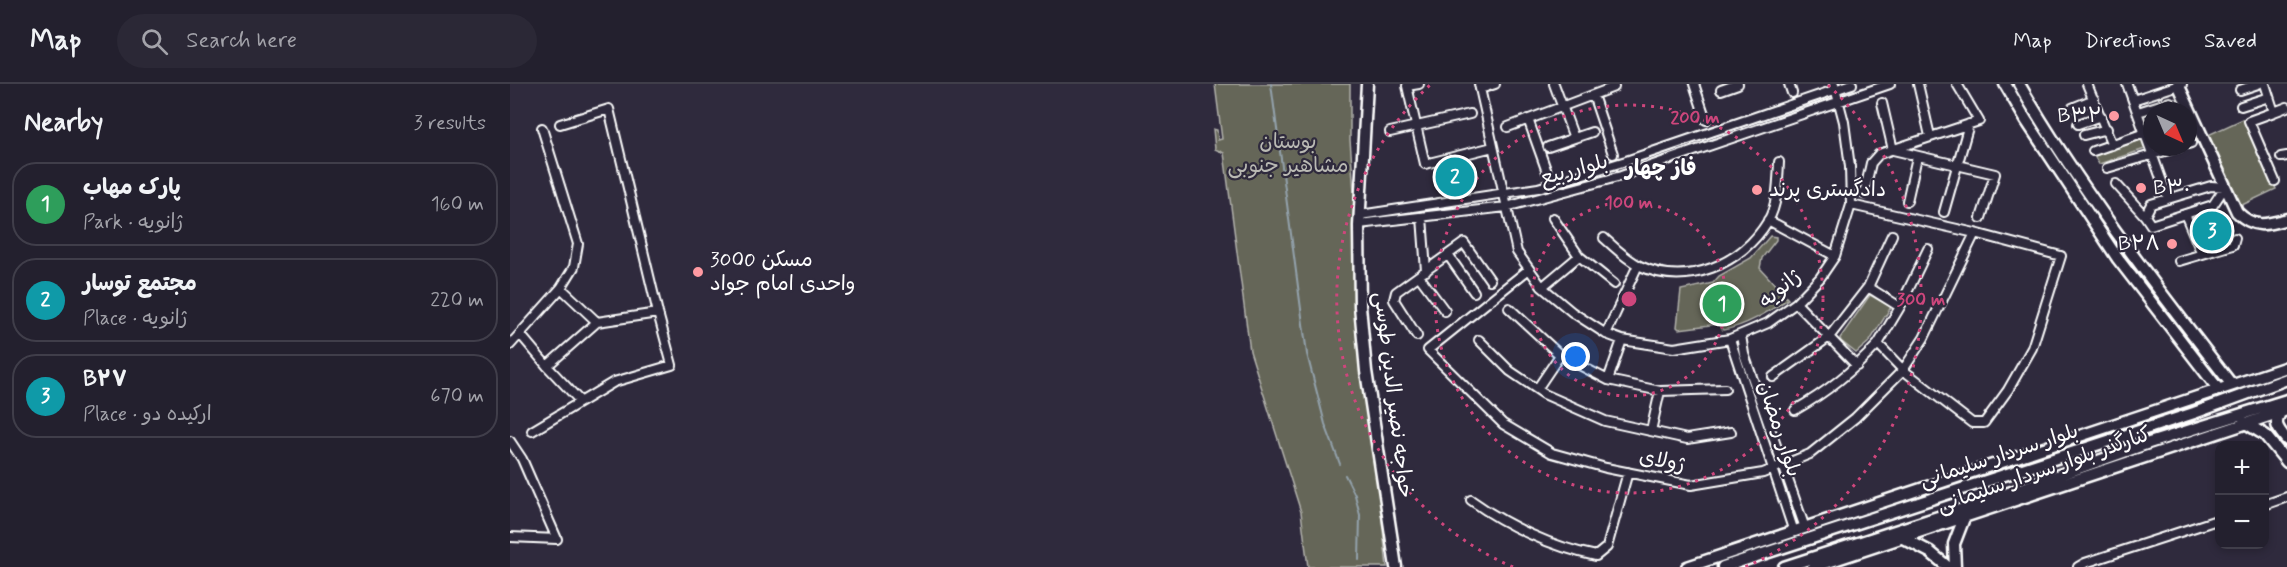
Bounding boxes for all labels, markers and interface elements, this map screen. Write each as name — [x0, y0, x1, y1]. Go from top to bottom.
search box — [117, 14, 537, 68]
text: Map — [30, 23, 81, 60]
icon: search — [138, 25, 171, 58]
text: Search here — [186, 27, 297, 55]
text: Map — [2013, 27, 2052, 55]
text: Directions — [2085, 27, 2171, 55]
text: Saved — [2204, 27, 2257, 55]
place label: B۳۲ — [2057, 102, 2102, 130]
north arrow — [2143, 102, 2197, 156]
text: Nearby — [24, 106, 103, 140]
text: 200 m — [1670, 106, 1720, 130]
marker: B۳۲ — [2107, 109, 2121, 123]
text: 3 results — [414, 110, 486, 137]
park label: بوستان مشاهیر جنوبی — [1228, 128, 1348, 180]
street label: بلوارربیع — [1537, 147, 1611, 193]
pin: 2 — [1436, 154, 1474, 200]
district label: فاز چهار — [1623, 155, 1697, 183]
text: پارک مهاب — [83, 174, 181, 202]
place label: B۳۰ — [2153, 174, 2190, 202]
place label: دادگستری پرند — [1769, 176, 1886, 204]
marker: B۳۰ — [2134, 181, 2148, 195]
marker: دادگستری پرند — [1750, 183, 1764, 197]
text: 1 — [41, 191, 50, 218]
text: 160 m — [431, 191, 484, 218]
text: 100 m — [1605, 191, 1653, 215]
pin: 3 — [2192, 208, 2232, 254]
text: Park · ژانویه — [83, 209, 183, 236]
place label: B۲۸ — [2118, 230, 2160, 258]
marker: B۲۸ — [2165, 237, 2179, 251]
place label: مسکن 3000 واحدی امام جواد — [710, 246, 856, 299]
street label: ژانویه — [1753, 263, 1807, 315]
marker: مسکن 3000 واحدی امام جواد — [691, 265, 705, 279]
text: مجتمع توسار — [83, 270, 197, 298]
pin: 1 — [1702, 282, 1742, 326]
text: 2 — [41, 287, 50, 314]
text: 220 m — [430, 287, 484, 314]
text: 300 m — [1897, 288, 1945, 312]
centre of rings — [1619, 289, 1639, 309]
street label: خواجه نصیر الدین طوسی — [1366, 290, 1420, 500]
text: Place · ژانویه — [83, 305, 187, 332]
your location — [1561, 342, 1590, 371]
text: B۲۷ — [83, 366, 127, 394]
street label: بلوار رمضان — [1750, 377, 1808, 481]
text: 3 — [41, 383, 50, 410]
text: 670 m — [430, 383, 484, 410]
text: Place · ارکیده دو — [83, 401, 212, 428]
street label: بلوار سردار سلیمانی — [1916, 417, 2082, 495]
street label: کنارگذر بلوار سردار سلیمانی — [1933, 420, 2155, 520]
map controls — [2215, 441, 2269, 549]
button: + — [2215, 441, 2269, 495]
street label: ژولای — [1637, 443, 1687, 479]
button: − — [2215, 495, 2269, 549]

